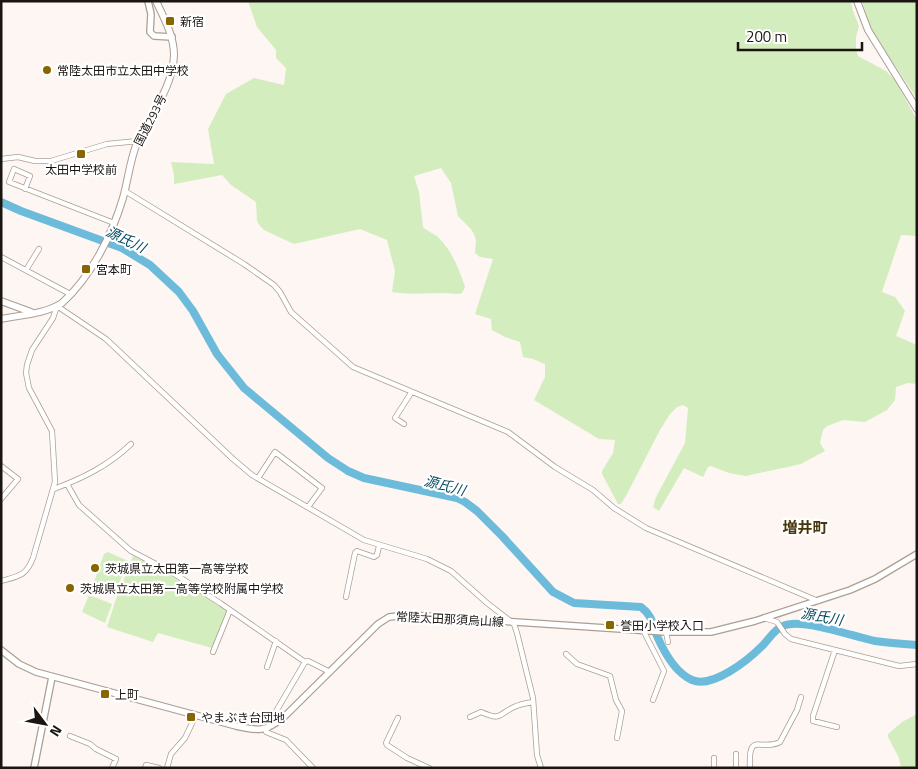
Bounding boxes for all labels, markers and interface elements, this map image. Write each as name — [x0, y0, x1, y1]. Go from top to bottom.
place label: 新宿 — [180, 12, 204, 31]
marker: 新宿 — [164, 15, 176, 27]
scale bar — [738, 20, 862, 52]
text: 200 m — [746, 25, 787, 48]
place label: 常陸太田市立太田中学校 — [57, 61, 189, 80]
marker: 常陸太田市立太田中学校 — [41, 64, 53, 76]
street label: 国道293号 — [129, 91, 171, 149]
marker: 太田中学校前 — [75, 148, 87, 160]
place label: 太田中学校前 — [45, 160, 117, 179]
water label: 源氏川 — [103, 220, 151, 259]
place label: 宮本町 — [96, 260, 132, 279]
marker: 宮本町 — [80, 263, 92, 275]
water label: 源氏川 — [422, 469, 470, 501]
district label: 増井町 — [782, 516, 828, 539]
place label: 茨城県立太田第一高等学校 — [105, 559, 249, 578]
marker: 茨城県立太田第一高等学校 — [89, 562, 101, 574]
place label: 茨城県立太田第一高等学校附属中学校 — [80, 579, 284, 598]
marker: 茨城県立太田第一高等学校附属中学校 — [64, 582, 76, 594]
water label: 源氏川 — [799, 602, 846, 630]
street label: 常陸太田那須烏山線 — [396, 607, 504, 631]
place label: 誉田小学校入口 — [620, 616, 704, 635]
marker: 誉田小学校入口 — [604, 619, 616, 631]
place label: 上町 — [115, 685, 139, 704]
marker: 上町 — [99, 688, 111, 700]
north arrow — [20, 699, 70, 749]
place label: やまぶき台団地 — [201, 708, 285, 727]
marker: やまぶき台団地 — [185, 711, 197, 723]
text: N — [45, 721, 68, 741]

